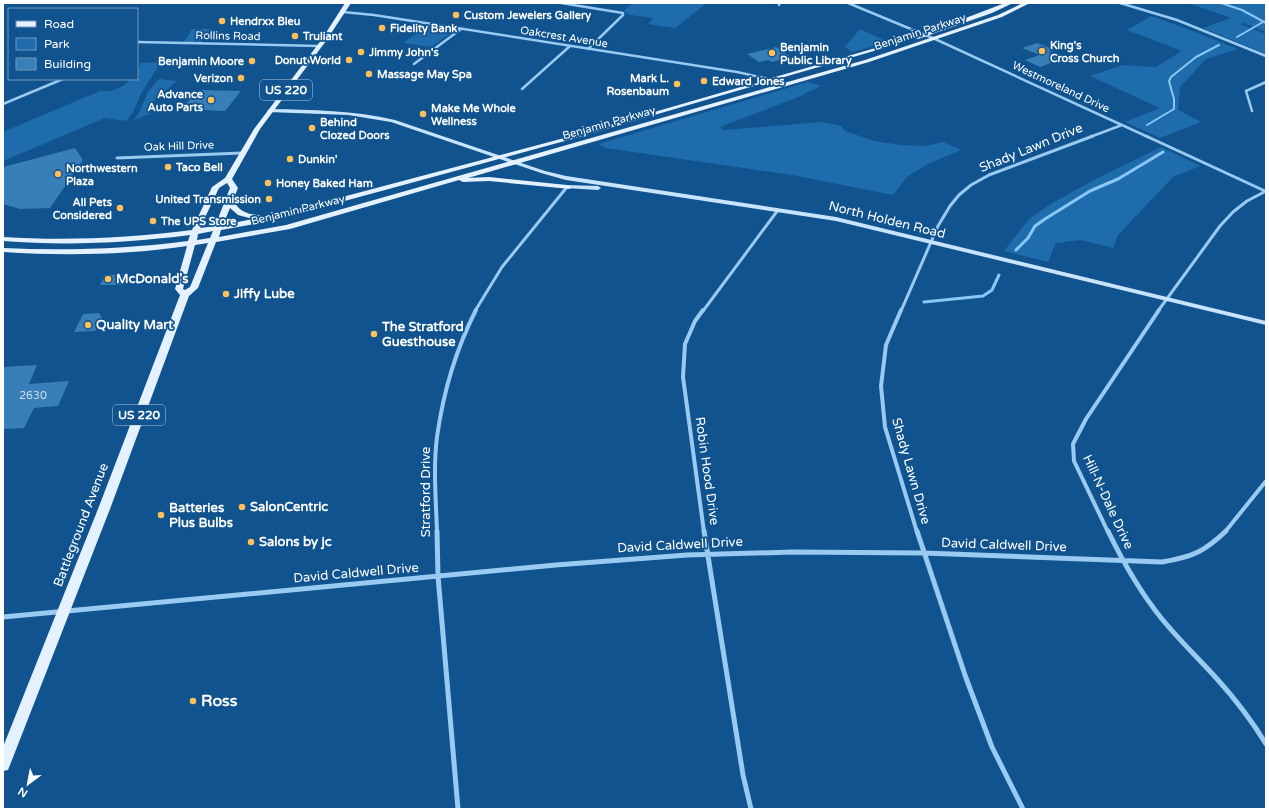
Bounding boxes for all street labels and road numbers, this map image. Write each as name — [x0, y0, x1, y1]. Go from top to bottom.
street label: Benjamin Parkway — [872, 11, 968, 53]
street label: Oakcrest Avenue — [519, 24, 609, 50]
street label: Rollins Road — [195, 29, 261, 43]
street label: Westmoreland Drive — [1010, 59, 1112, 115]
road number: US 220 — [260, 80, 312, 100]
street label: Benjamin Parkway — [561, 103, 657, 142]
street label: Shady Lawn Drive — [977, 120, 1085, 176]
street label: Oak Hill Drive — [144, 138, 214, 154]
street label: Benjamin Parkway — [250, 192, 346, 228]
street label: North Holden Road — [827, 198, 947, 242]
road number: US 220 — [113, 405, 165, 425]
street label: Robin Hood Drive — [691, 416, 723, 526]
street label: Shady Lawn Drive — [888, 416, 934, 526]
street label: Stratford Drive — [418, 447, 434, 537]
street label: Hill-N-Dale Drive — [1079, 452, 1137, 552]
street label: Battleground Avenue — [50, 461, 112, 589]
street label: David Caldwell Drive — [617, 534, 743, 556]
street label: David Caldwell Drive — [941, 535, 1067, 555]
street label: David Caldwell Drive — [293, 560, 419, 586]

